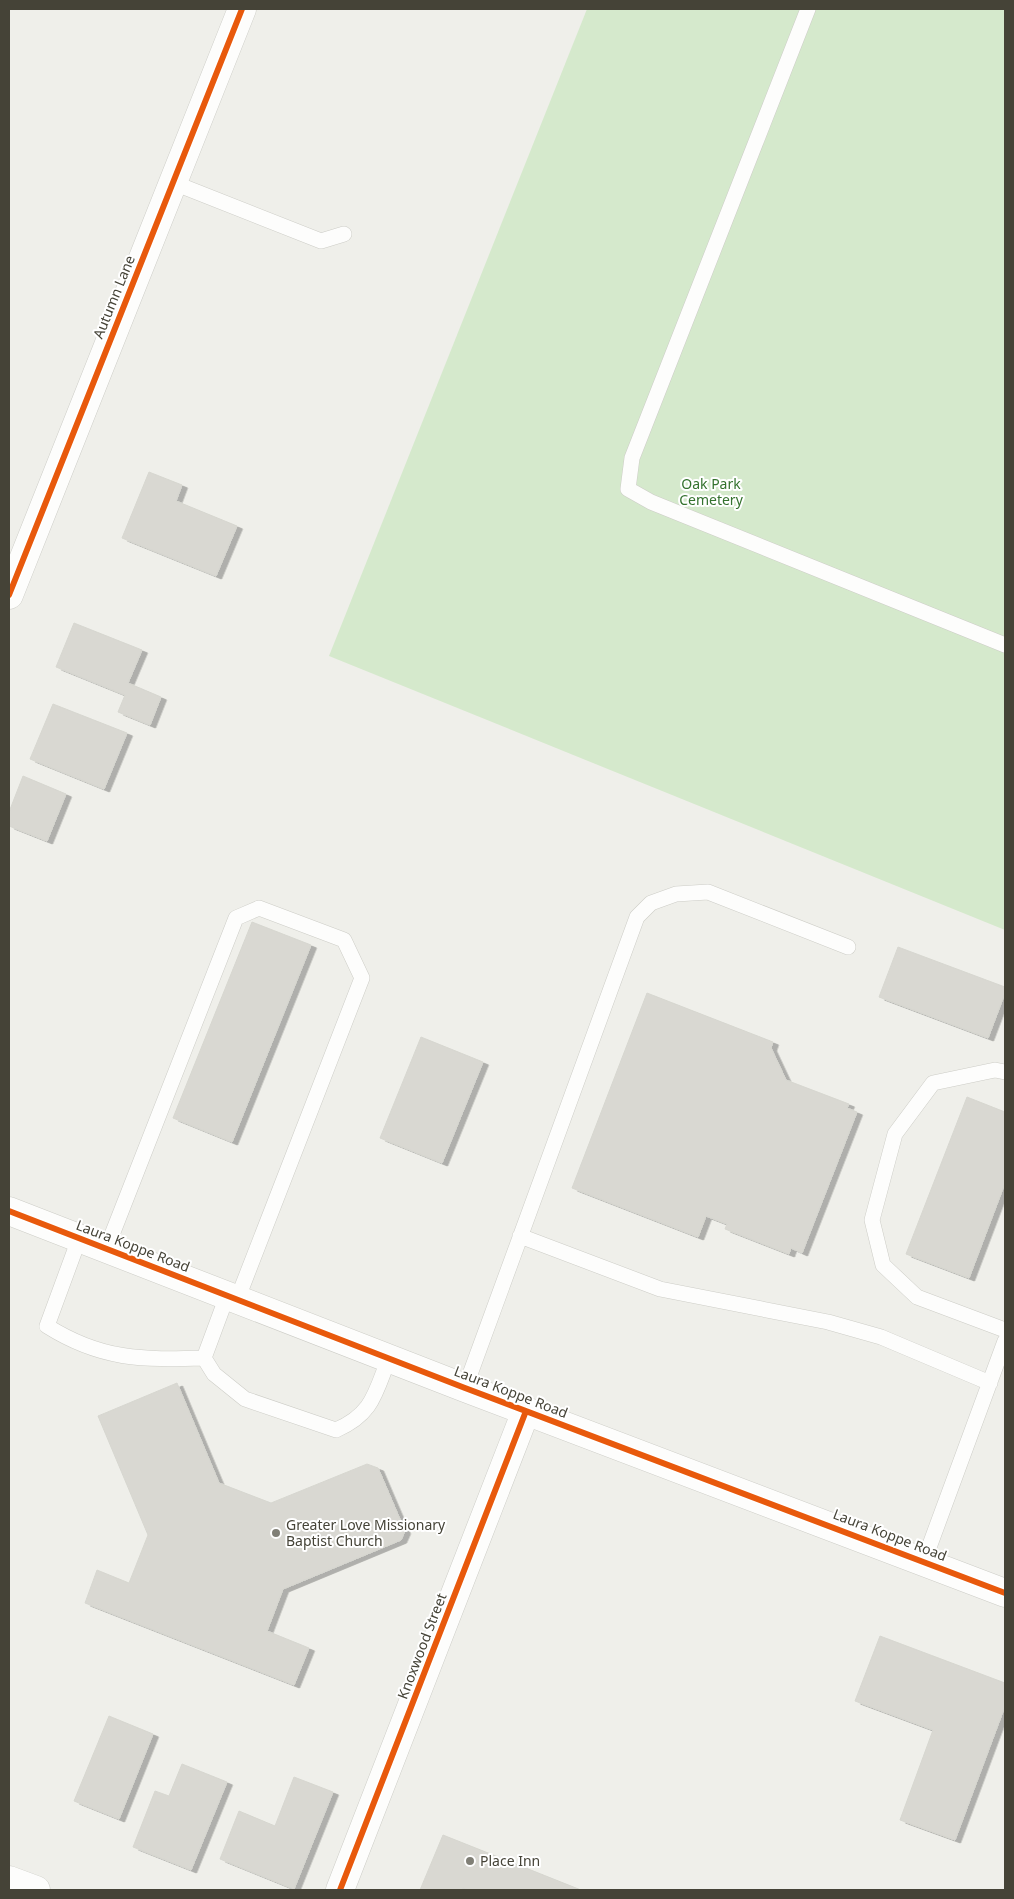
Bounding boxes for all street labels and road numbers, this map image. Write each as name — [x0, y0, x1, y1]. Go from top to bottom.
street label: Autumn Lane — [88, 252, 139, 341]
street label: Laura Koppe Road — [74, 1215, 193, 1276]
street label: Laura Koppe Road — [452, 1361, 571, 1422]
street label: Laura Koppe Road — [831, 1504, 950, 1565]
street label: Knoxwood Street — [393, 1590, 451, 1702]

